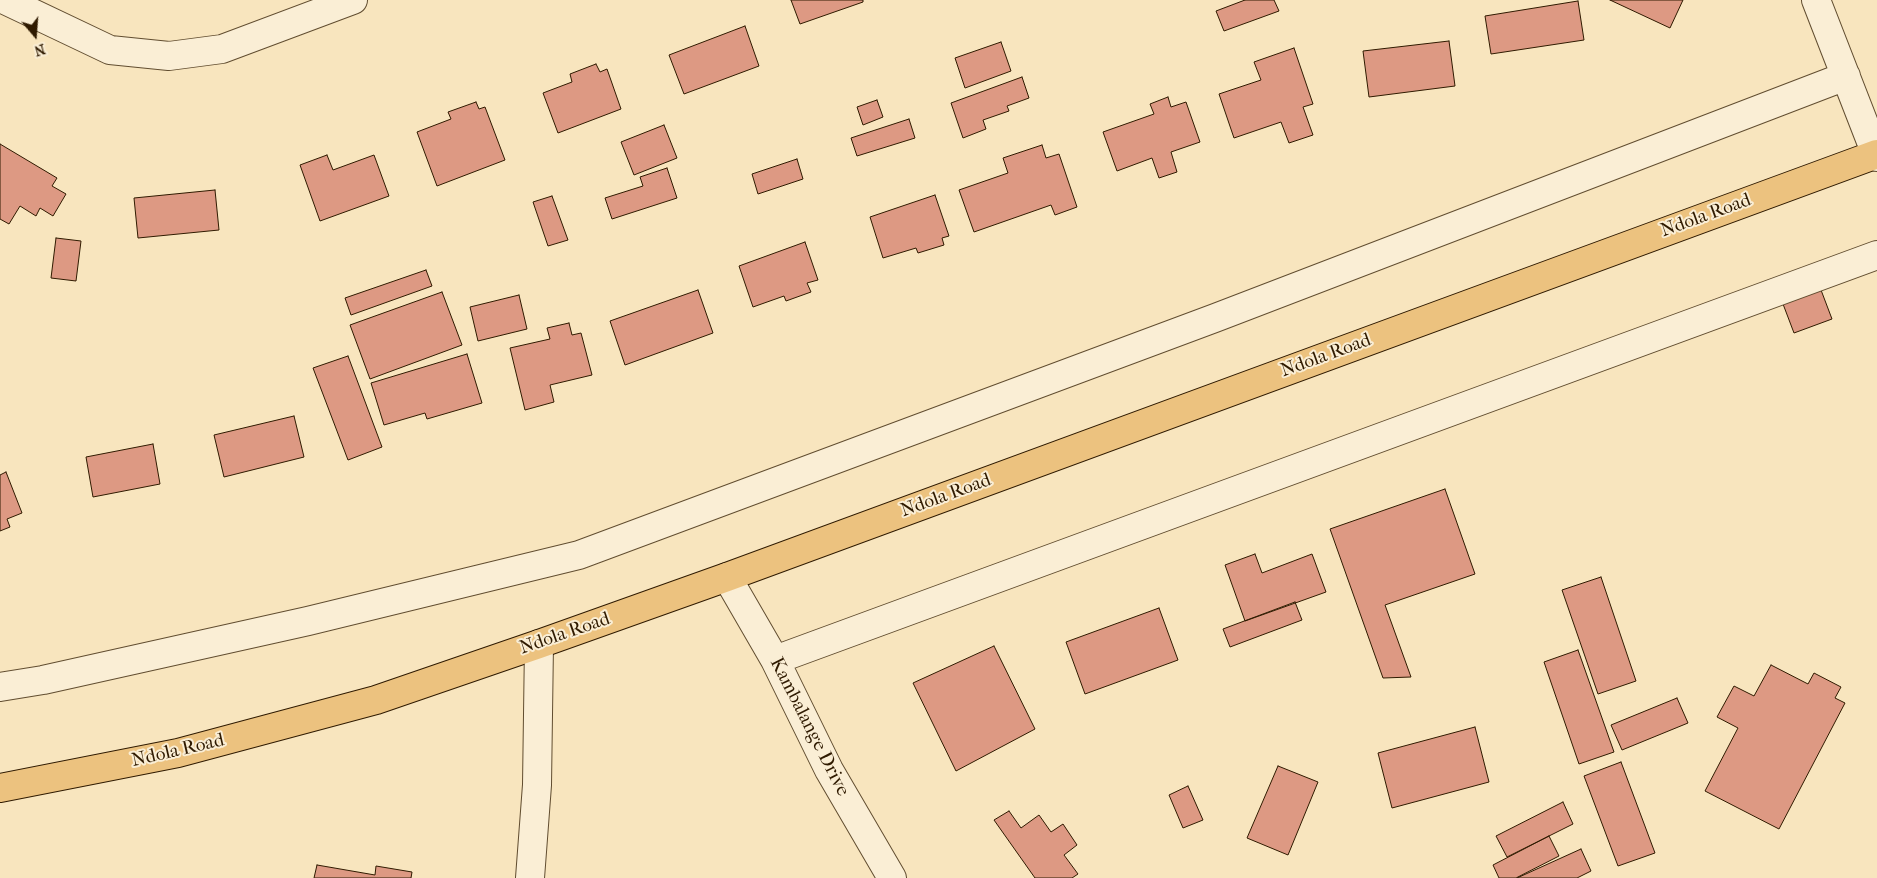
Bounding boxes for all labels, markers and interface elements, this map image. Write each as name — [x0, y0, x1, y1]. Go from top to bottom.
north arrow — [10, 10, 60, 60]
text: N — [32, 40, 47, 59]
street label: Ndola Road — [1658, 189, 1754, 243]
street label: Ndola Road — [1278, 329, 1374, 383]
street label: Ndola Road — [898, 469, 994, 523]
street label: Ndola Road — [517, 608, 613, 660]
street label: Kambalange Drive — [764, 654, 854, 800]
street label: Ndola Road — [129, 729, 227, 773]

